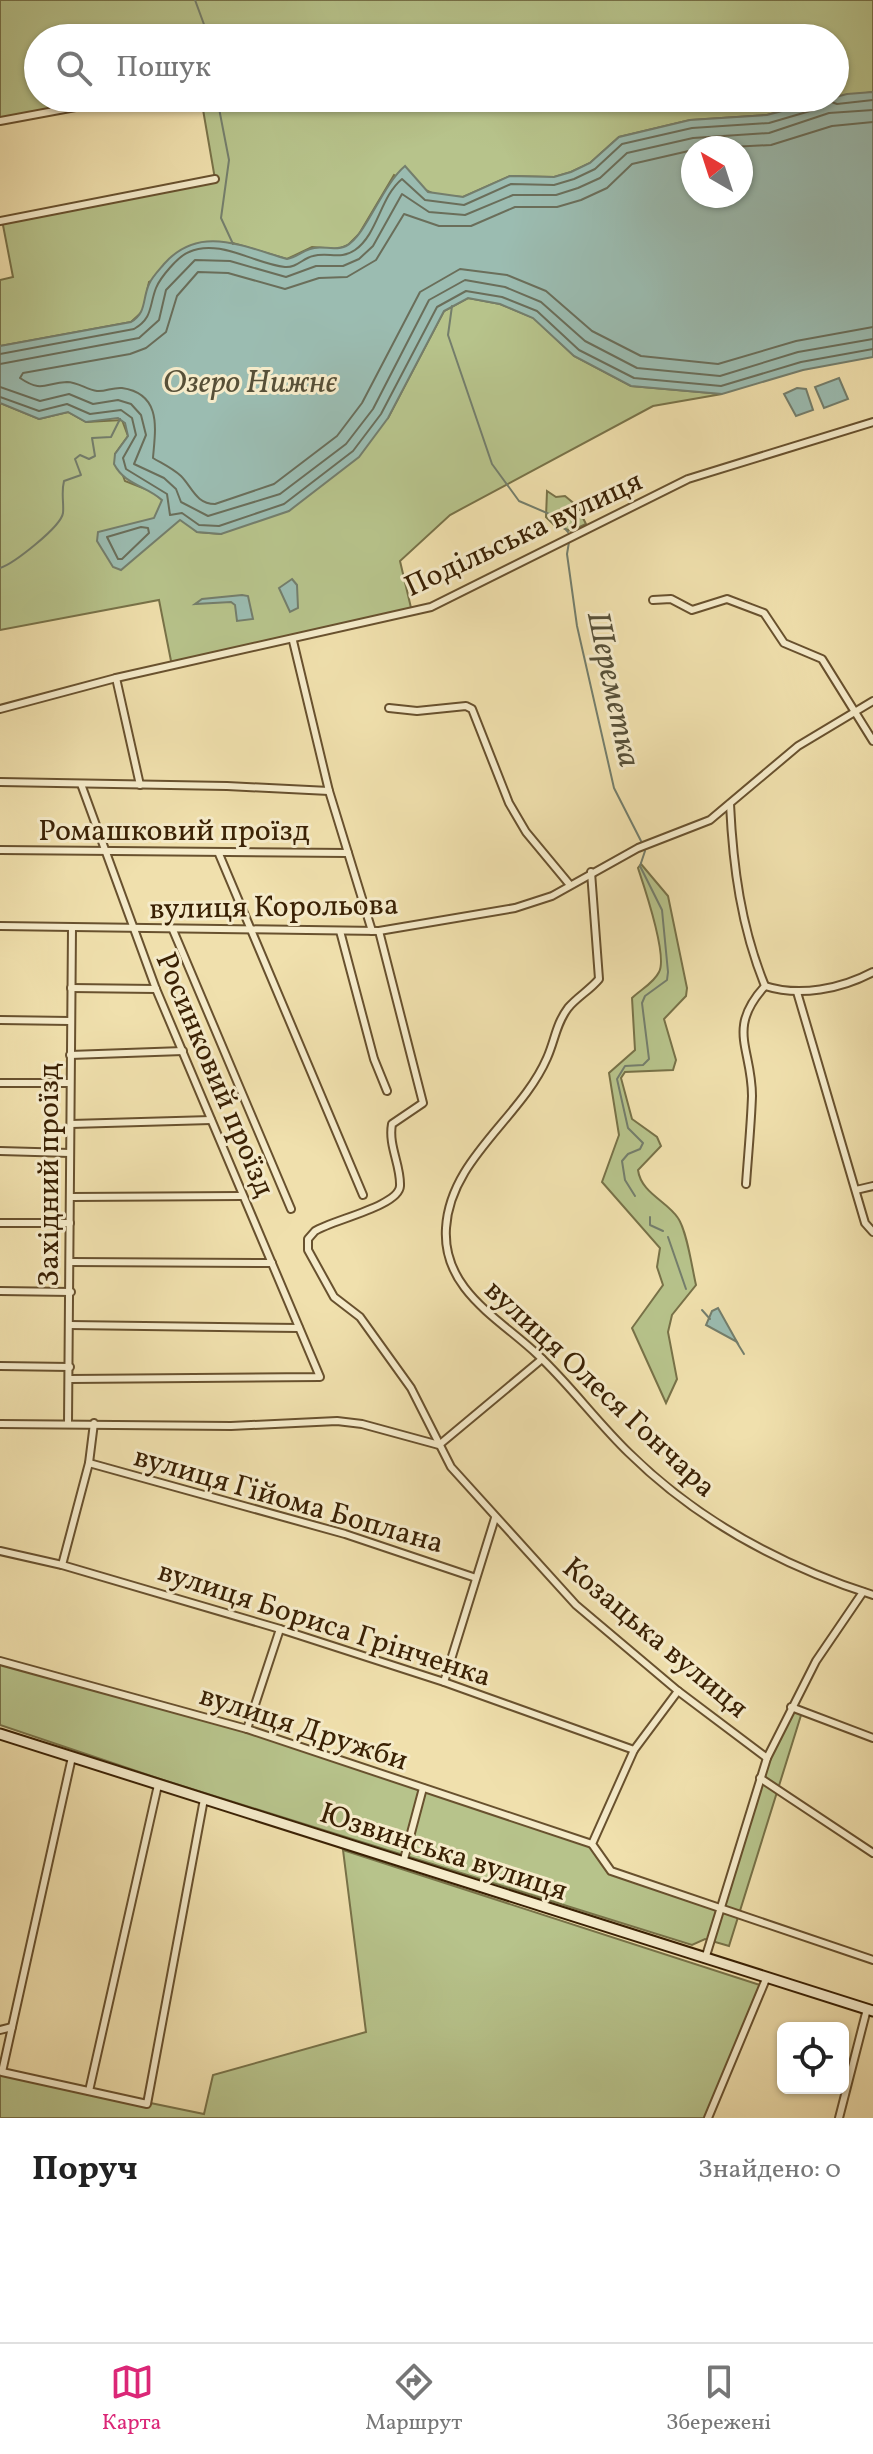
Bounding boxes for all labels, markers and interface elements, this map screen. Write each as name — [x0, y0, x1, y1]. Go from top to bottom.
search box — [24, 24, 849, 112]
icon: search — [52, 46, 96, 90]
text: Пошук — [116, 47, 211, 89]
north arrow — [681, 136, 753, 208]
water label: Озеро Нижнє — [163, 362, 338, 406]
street label: Подільська вулиця — [398, 461, 650, 608]
water label: Шереметка — [574, 608, 650, 771]
street label: Ромашковий проїзд — [38, 811, 310, 853]
street label: вулиця Корольова — [149, 885, 399, 931]
street label: Росинковий проїзд — [144, 946, 285, 1203]
street label: Західний проїзд — [29, 1063, 71, 1287]
street label: вулиця Олеся Гончара — [475, 1271, 725, 1508]
street label: вулиця Гійома Боплана — [129, 1437, 448, 1565]
street label: Козацька вулиця — [553, 1548, 757, 1729]
street label: вулиця Бориса Грінченка — [152, 1551, 496, 1699]
street label: вулиця Дружби — [194, 1675, 413, 1782]
street label: Юзвинська вулиця — [314, 1793, 573, 1913]
map controls — [777, 2022, 849, 2094]
button: locate — [777, 2022, 849, 2094]
text: Поруч — [32, 2147, 138, 2194]
text: Знайдено: 0 — [698, 2152, 841, 2188]
tab: Карта — [102, 2360, 162, 2439]
tab: Маршрут — [365, 2360, 462, 2439]
tab: Збережені — [666, 2360, 771, 2439]

